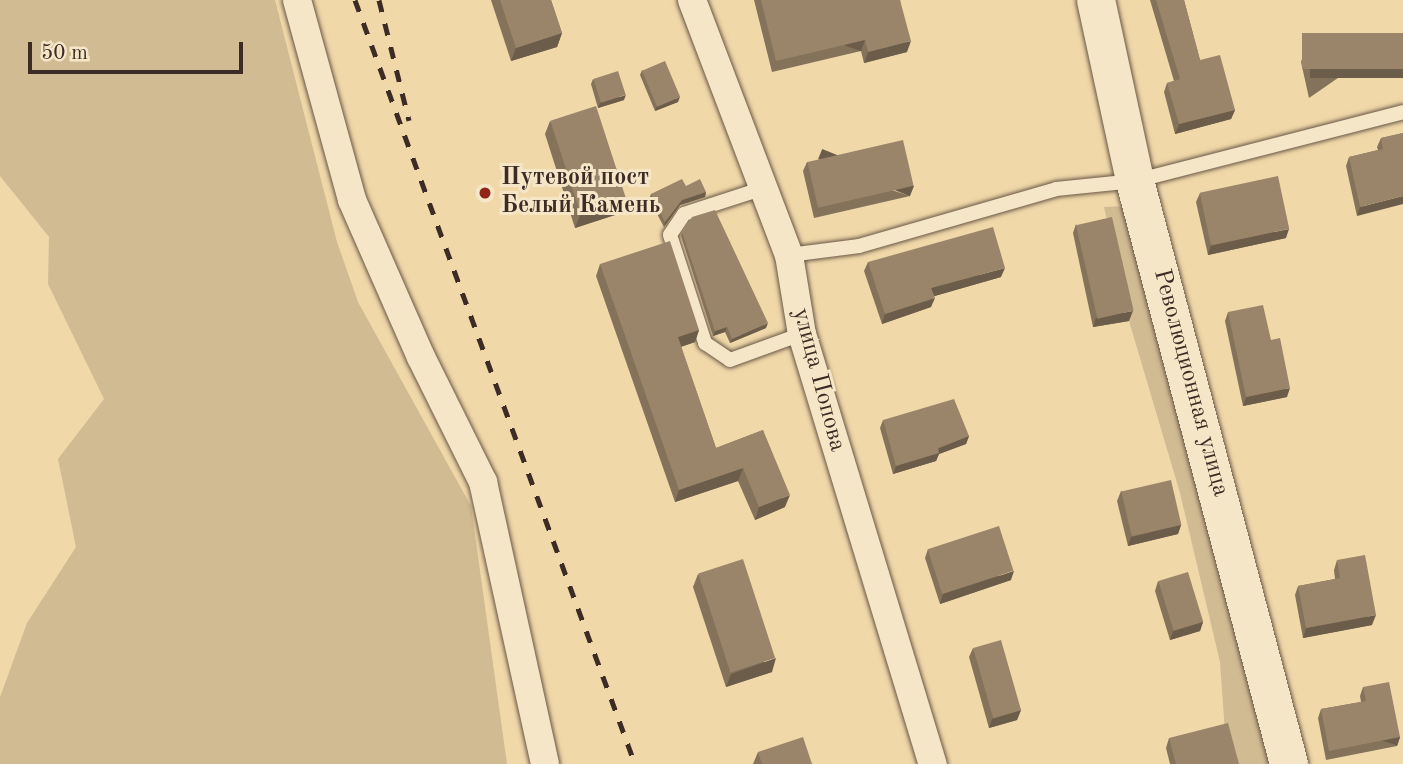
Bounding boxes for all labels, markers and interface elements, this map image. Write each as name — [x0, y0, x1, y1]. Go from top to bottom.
scale bar — [32, 28, 247, 72]
text: 50 m — [41, 43, 88, 64]
place label: Путевой пост Белый Камень — [501, 165, 661, 221]
marker: Путевой пост Белый Камень — [475, 183, 495, 203]
street label: Революционная улица — [1146, 266, 1234, 500]
street label: улица Попова — [785, 305, 851, 455]

